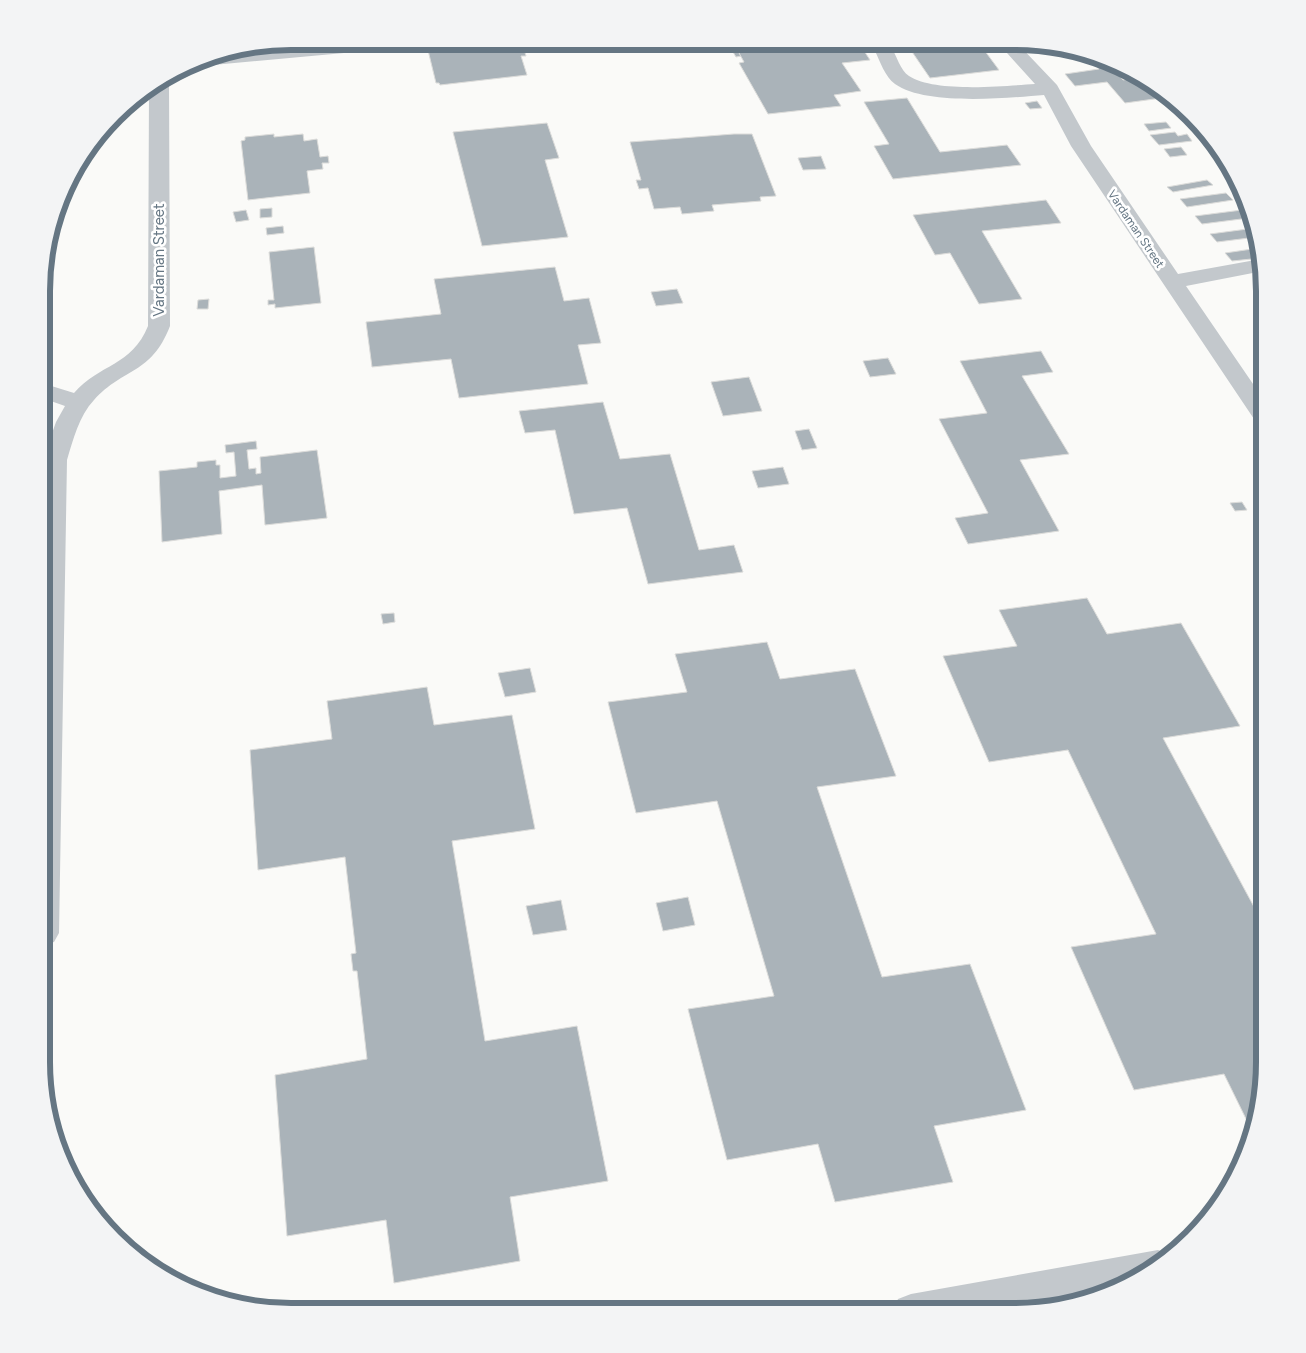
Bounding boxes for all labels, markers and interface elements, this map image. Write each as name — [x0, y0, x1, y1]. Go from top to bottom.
street label: Vardaman Street — [1105, 187, 1167, 271]
street label: Vardaman Street — [150, 203, 168, 317]

